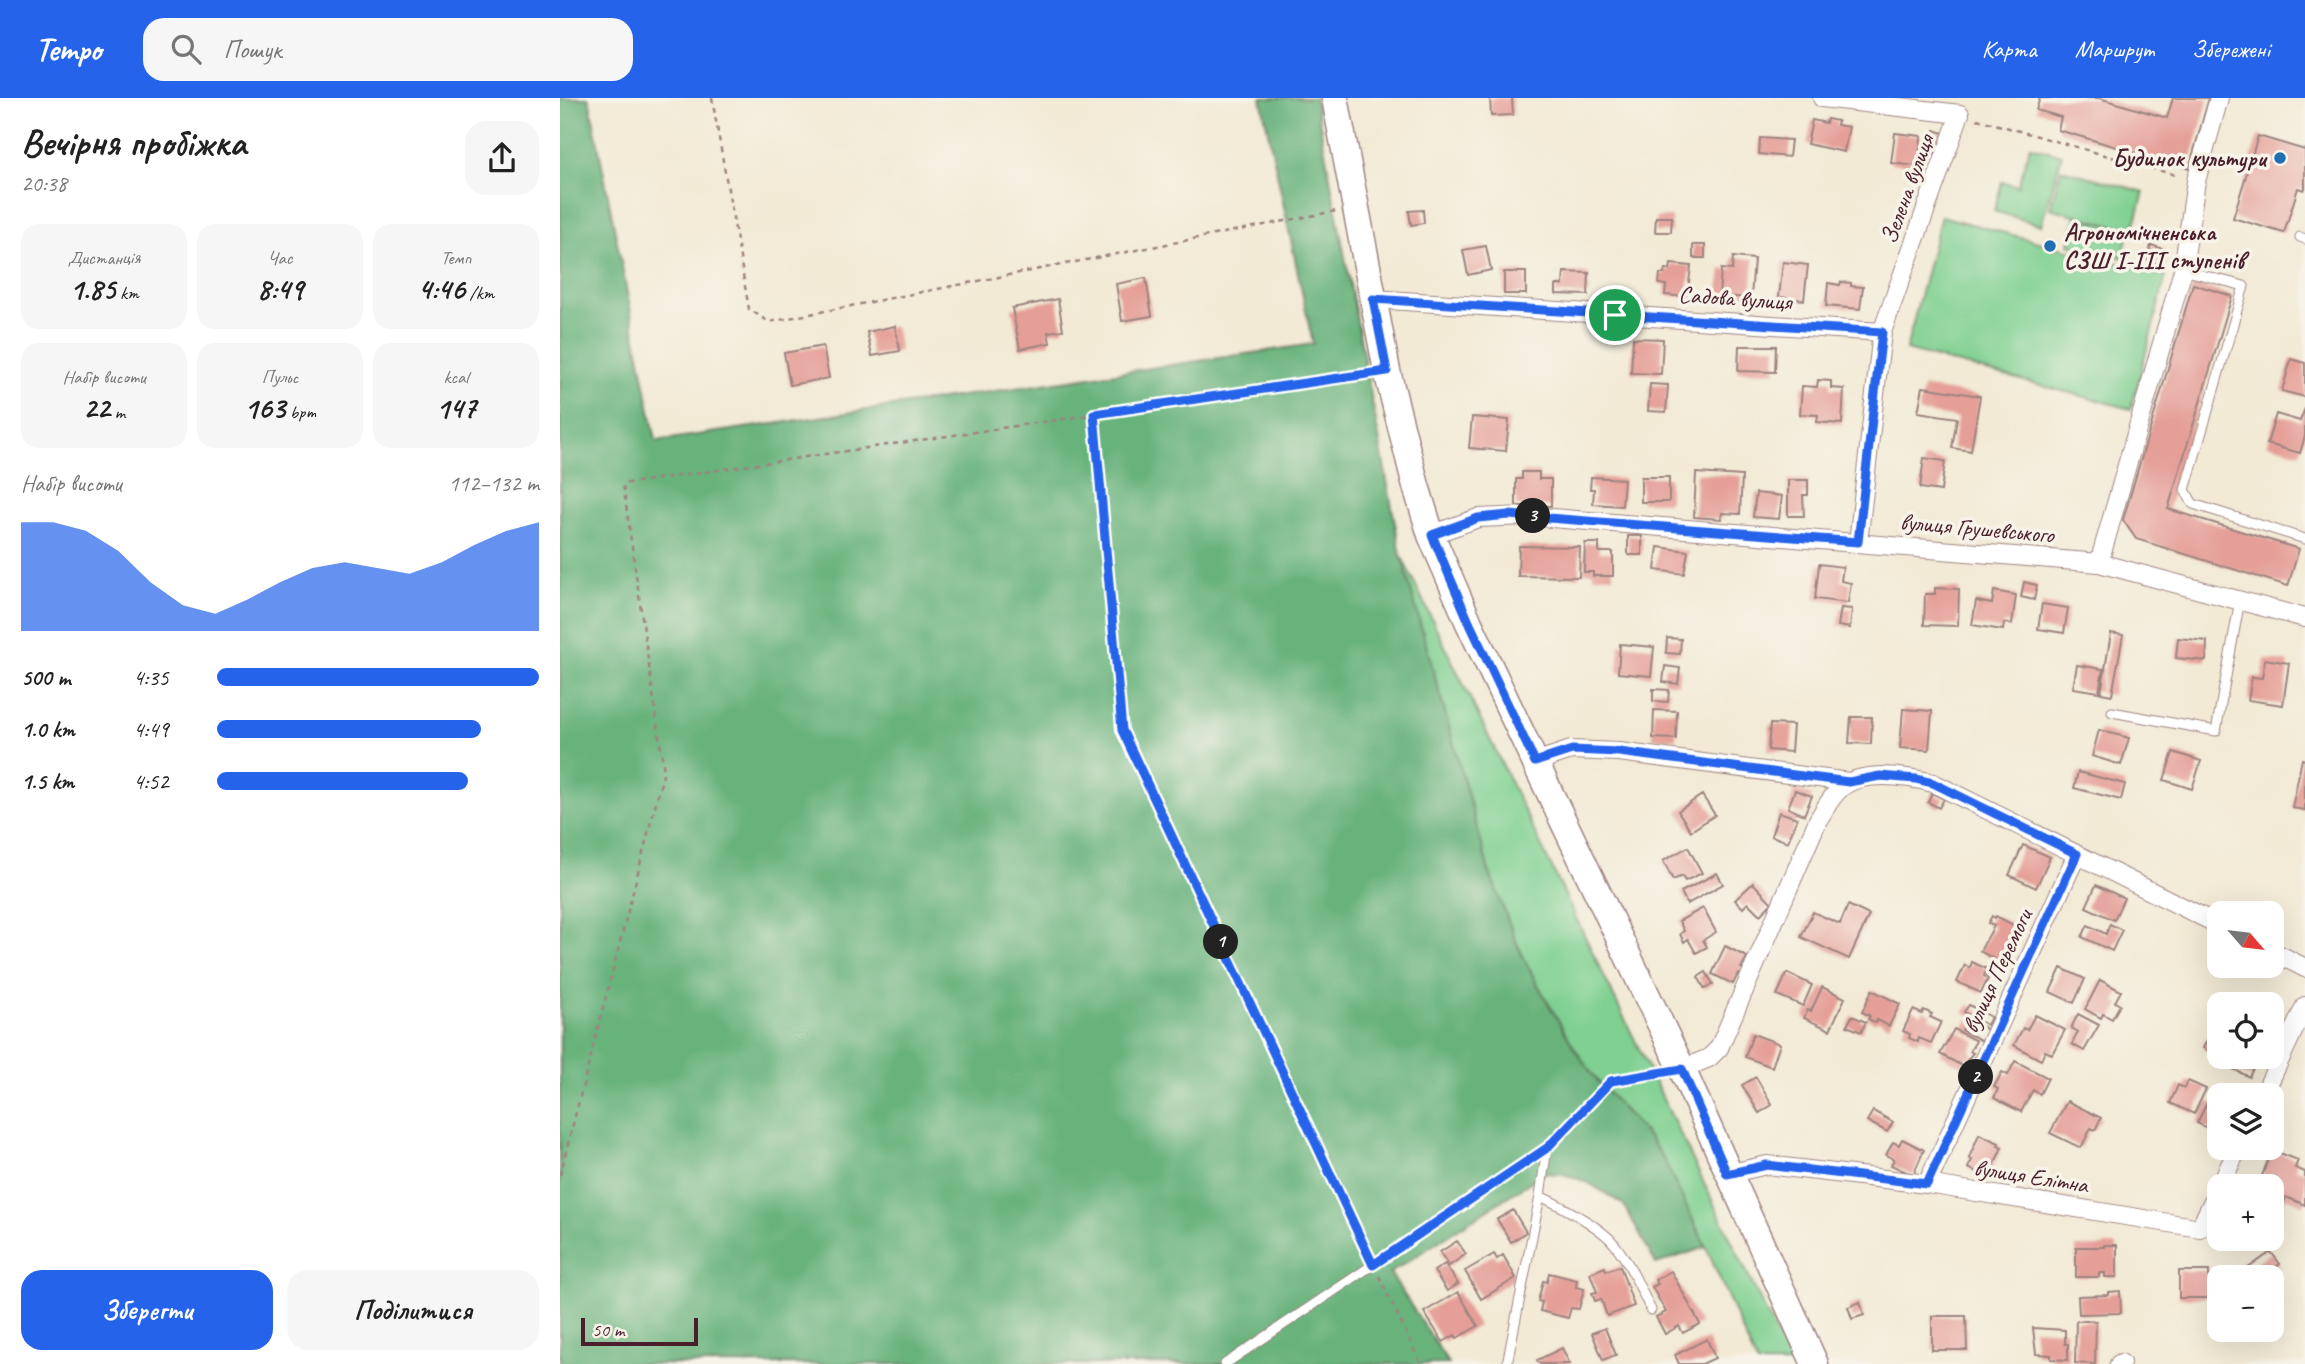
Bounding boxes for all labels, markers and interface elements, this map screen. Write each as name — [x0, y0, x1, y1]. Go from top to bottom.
search box — [143, 18, 633, 81]
text: Tempo — [35, 28, 101, 70]
icon: search — [167, 30, 205, 68]
text: Пошук — [223, 33, 281, 66]
text: Карта — [1982, 34, 2037, 64]
text: Маршрут — [2075, 34, 2154, 64]
text: Збережені — [2192, 34, 2270, 64]
text: Вечірня пробіжка — [21, 119, 246, 166]
button: share — [465, 121, 539, 195]
street label: Зелена вулиця — [1873, 129, 1941, 248]
place label: Будинок культури — [2113, 143, 2269, 173]
marker: Будинок культури — [2272, 150, 2288, 166]
text: 20:38 — [21, 169, 67, 198]
place label: Агрономічненська СЗШ І-ІІІ ступенів — [2064, 217, 2250, 275]
marker: Агрономічненська СЗШ І-ІІІ ступенів — [2042, 238, 2058, 254]
text: Дистанція — [68, 246, 140, 270]
text: Час — [267, 246, 293, 270]
text: Темп — [441, 246, 471, 270]
text: 1.85 — [69, 270, 115, 308]
text: 8:49 — [257, 270, 303, 308]
text: 4:46 — [418, 270, 465, 308]
street label: Садова вулиця — [1677, 279, 1794, 317]
text: km — [115, 281, 139, 305]
text: /km — [465, 281, 494, 305]
pin — [1585, 285, 1645, 345]
icon: arrive — [1596, 296, 1634, 334]
text: Набір висоти — [63, 365, 145, 389]
text: Пульс — [262, 365, 298, 389]
text: kcal — [443, 365, 469, 389]
text: 22 — [83, 389, 110, 427]
text: 163 — [244, 389, 285, 427]
text: 147 — [436, 389, 476, 427]
text: m — [110, 400, 125, 424]
text: bpm — [285, 400, 316, 424]
text: Набір висоти — [21, 469, 121, 498]
text: 112–132 m — [448, 469, 539, 498]
pin: 3 — [1516, 498, 1550, 534]
text: 3 — [1528, 503, 1537, 527]
street label: вулиця Грушевського — [1899, 506, 2057, 550]
text: 500 m — [21, 663, 70, 692]
text: 4:35 — [133, 663, 169, 692]
text: 1.0 km — [21, 715, 75, 744]
text: 4:49 — [133, 715, 169, 744]
text: 1.5 km — [21, 767, 74, 796]
text: 4:52 — [133, 767, 169, 796]
north arrow — [2207, 901, 2284, 978]
map controls — [2207, 901, 2284, 1342]
street label: вулиця Перемоги — [1955, 902, 2040, 1038]
pin: 1 — [1204, 924, 1238, 960]
text: 1 — [1216, 929, 1225, 953]
button: locate — [2207, 992, 2284, 1069]
pin: 2 — [1958, 1060, 1994, 1094]
text: 2 — [1971, 1064, 1980, 1088]
button: layers — [2207, 1083, 2284, 1160]
street label: вулиця Елітна — [1972, 1152, 2092, 1200]
button: + — [2207, 1174, 2284, 1251]
button: − — [2207, 1265, 2284, 1342]
button: Зберегти — [21, 1270, 273, 1350]
button: Поділитися — [287, 1270, 539, 1350]
scale bar — [581, 1315, 698, 1347]
text: 50 m — [592, 1318, 624, 1342]

